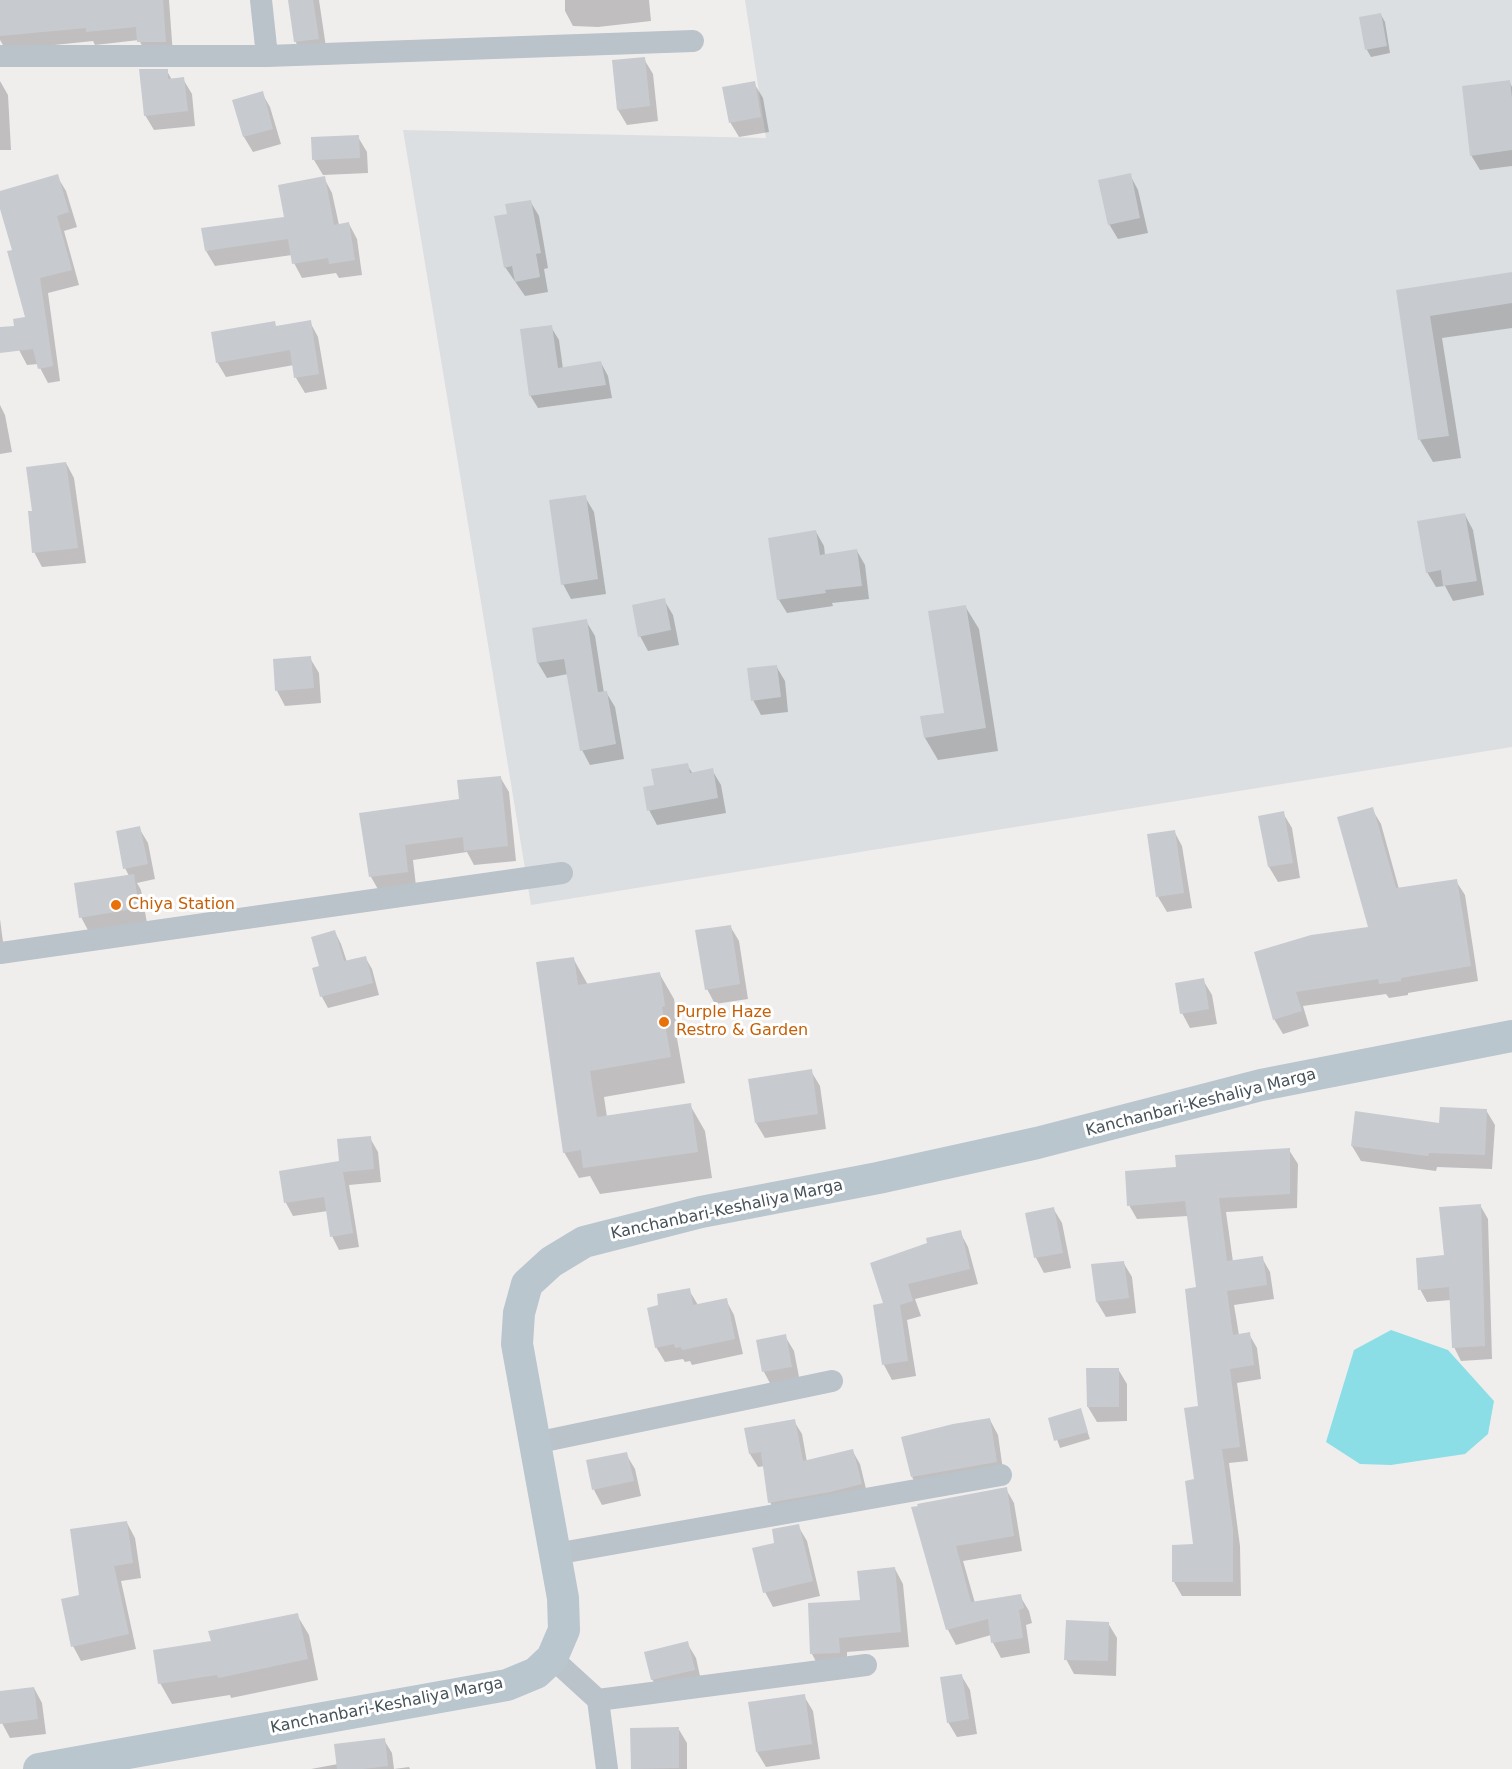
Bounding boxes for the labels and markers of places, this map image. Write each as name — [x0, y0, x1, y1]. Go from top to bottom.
place label: Chiya Station — [128, 895, 235, 915]
marker: Chiya Station — [109, 898, 123, 912]
place label: Purple Haze Restro & Garden — [676, 1003, 808, 1041]
marker: Purple Haze Restro & Garden — [657, 1015, 671, 1029]

